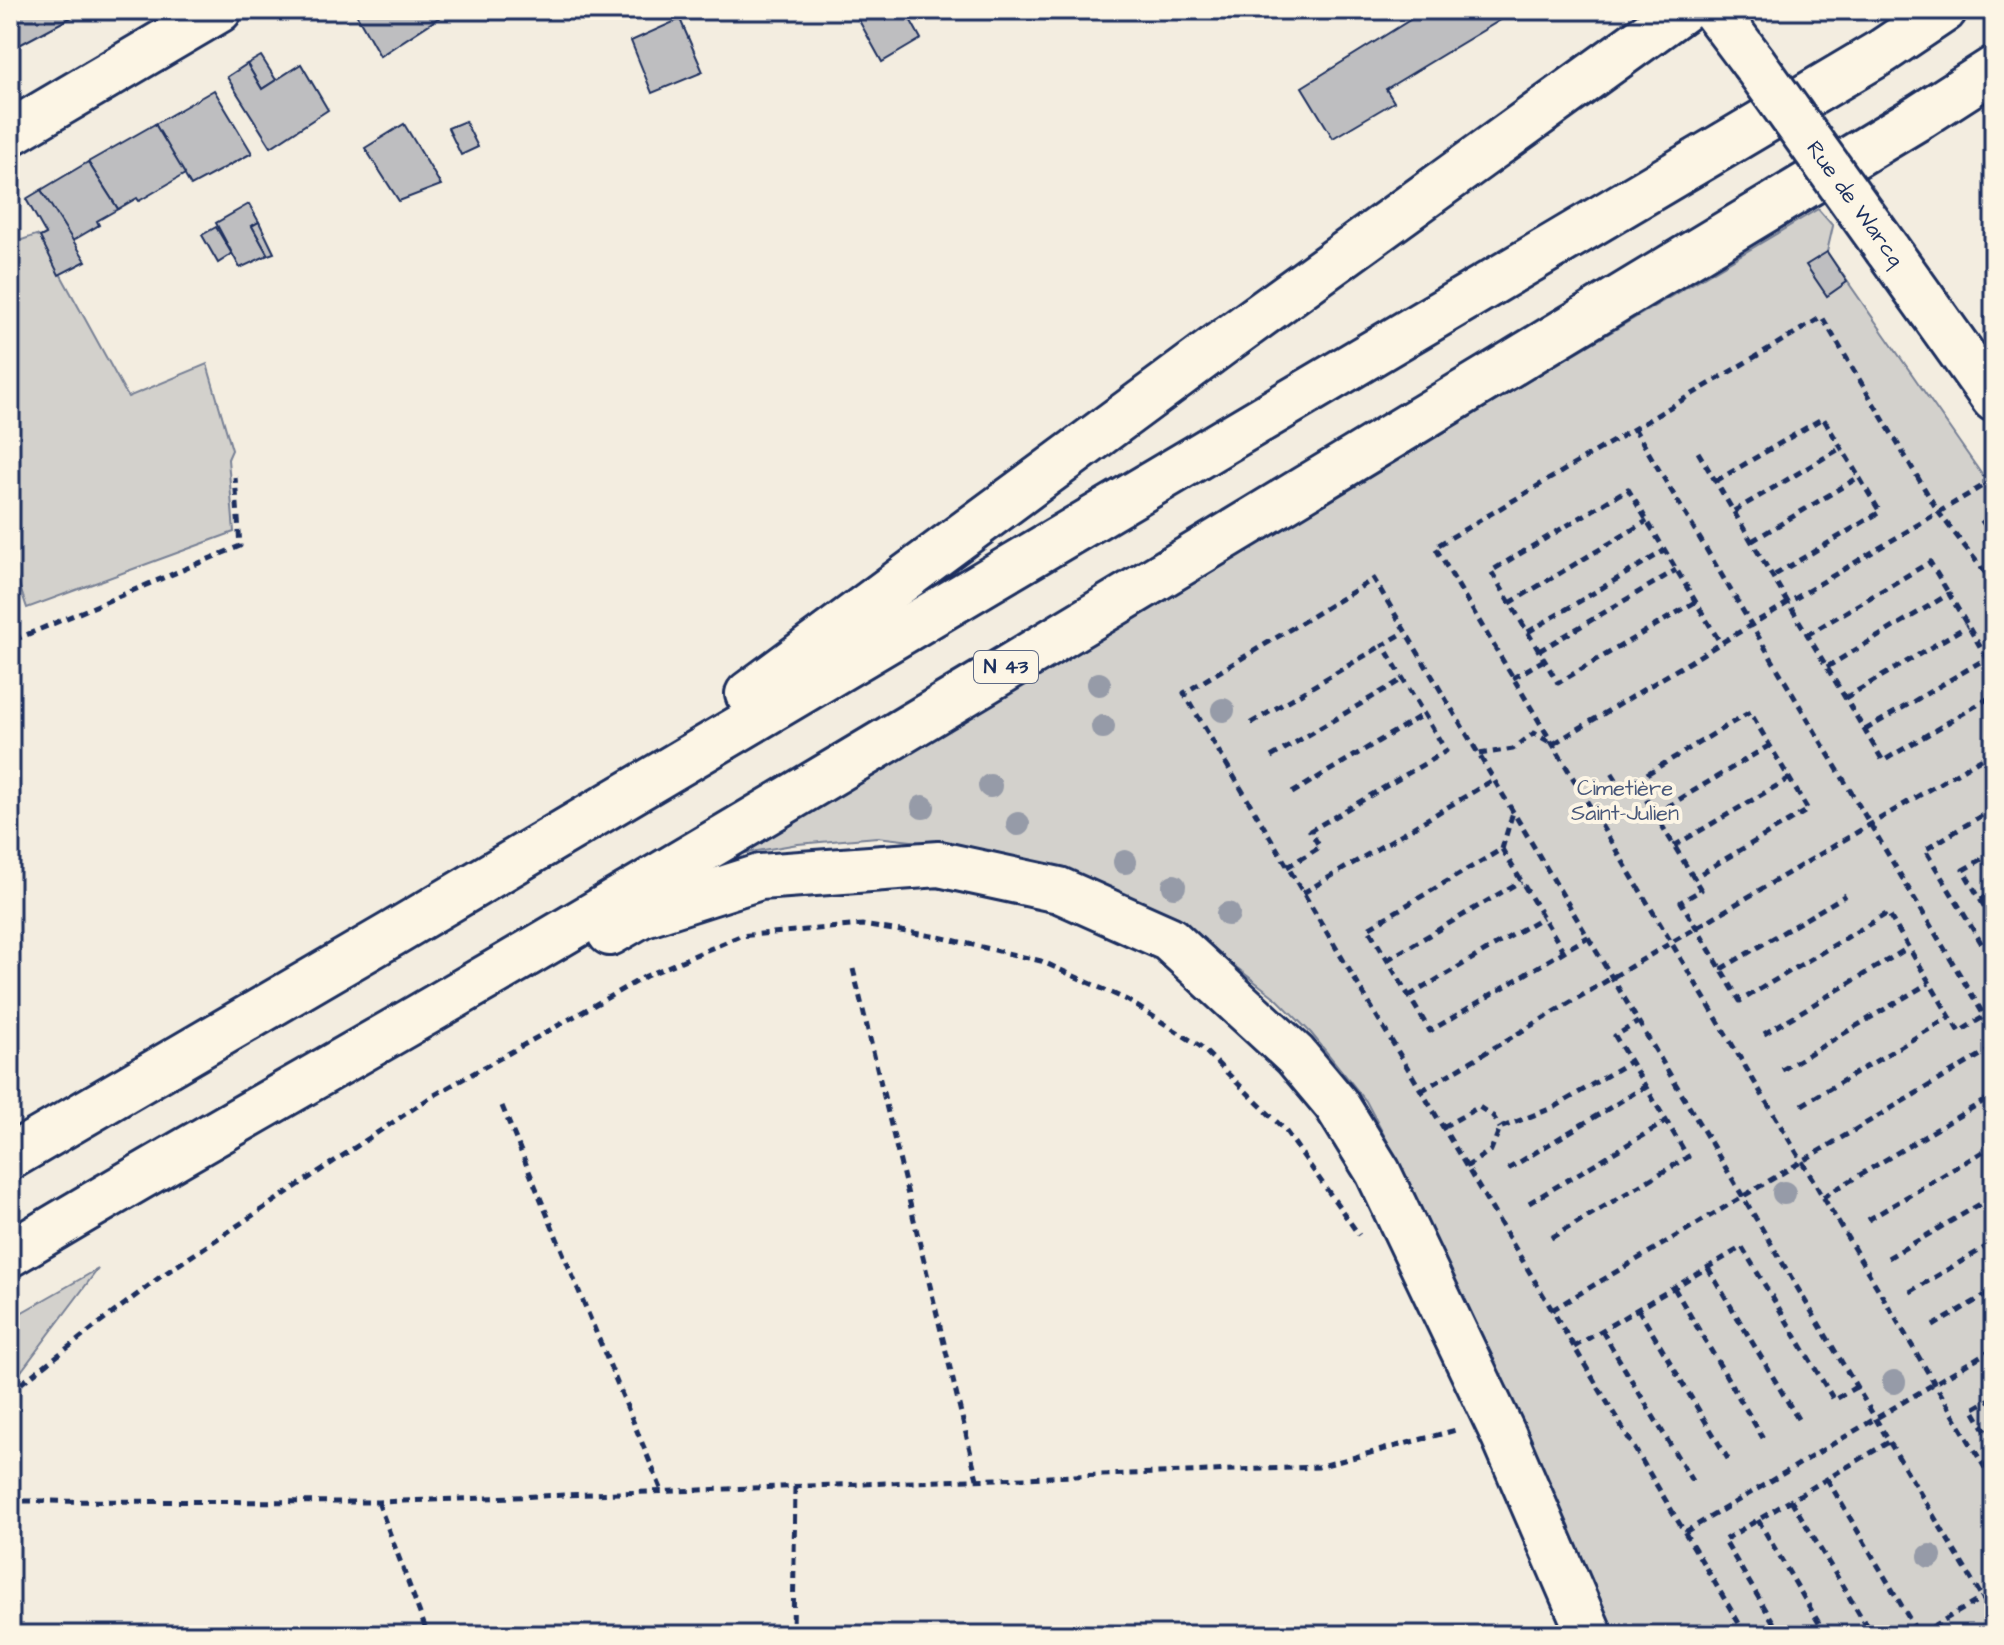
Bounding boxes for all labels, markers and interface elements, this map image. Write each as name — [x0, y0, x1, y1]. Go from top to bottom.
street label: Rue de Warcq — [1799, 135, 1911, 273]
road number: N 43 — [974, 651, 1038, 683]
park label: Cimetière Saint-Julien — [1571, 773, 1679, 829]

